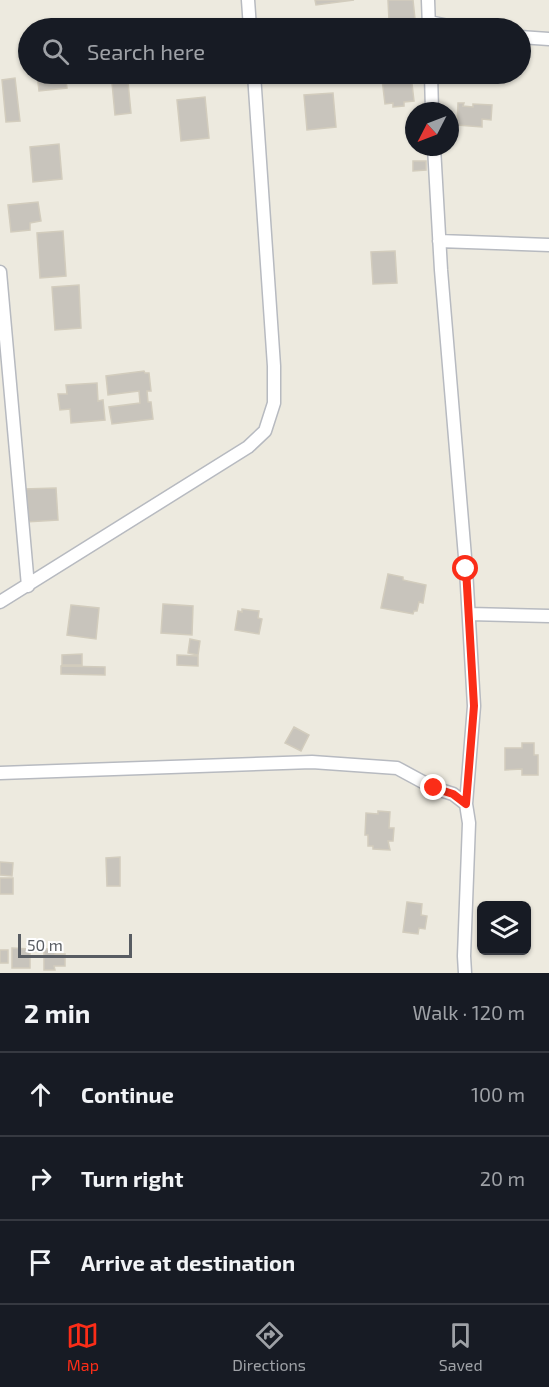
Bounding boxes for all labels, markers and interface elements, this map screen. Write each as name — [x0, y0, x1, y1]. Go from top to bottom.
search box — [18, 18, 531, 84]
icon: search — [39, 35, 72, 68]
text: Search here — [87, 38, 205, 64]
north arrow — [405, 102, 459, 156]
route start — [452, 555, 478, 581]
route end — [420, 774, 446, 800]
map controls — [477, 901, 531, 955]
button: layers — [477, 901, 531, 955]
scale bar — [18, 931, 132, 958]
text: 50 m — [27, 935, 63, 954]
text: 2 min — [24, 997, 90, 1028]
text: Walk · 120 m — [413, 1000, 525, 1024]
icon: ahead — [24, 1078, 57, 1111]
text: Continue — [81, 1081, 174, 1107]
text: 100 m — [471, 1082, 525, 1106]
icon: right — [24, 1162, 57, 1195]
text: Turn right — [81, 1165, 183, 1191]
text: 20 m — [480, 1166, 525, 1190]
icon: arrive — [24, 1246, 57, 1279]
text: Arrive at destination — [81, 1249, 295, 1275]
tab: Map — [66, 1319, 99, 1374]
tab: Directions — [232, 1319, 306, 1374]
tab: Saved — [439, 1319, 483, 1374]

